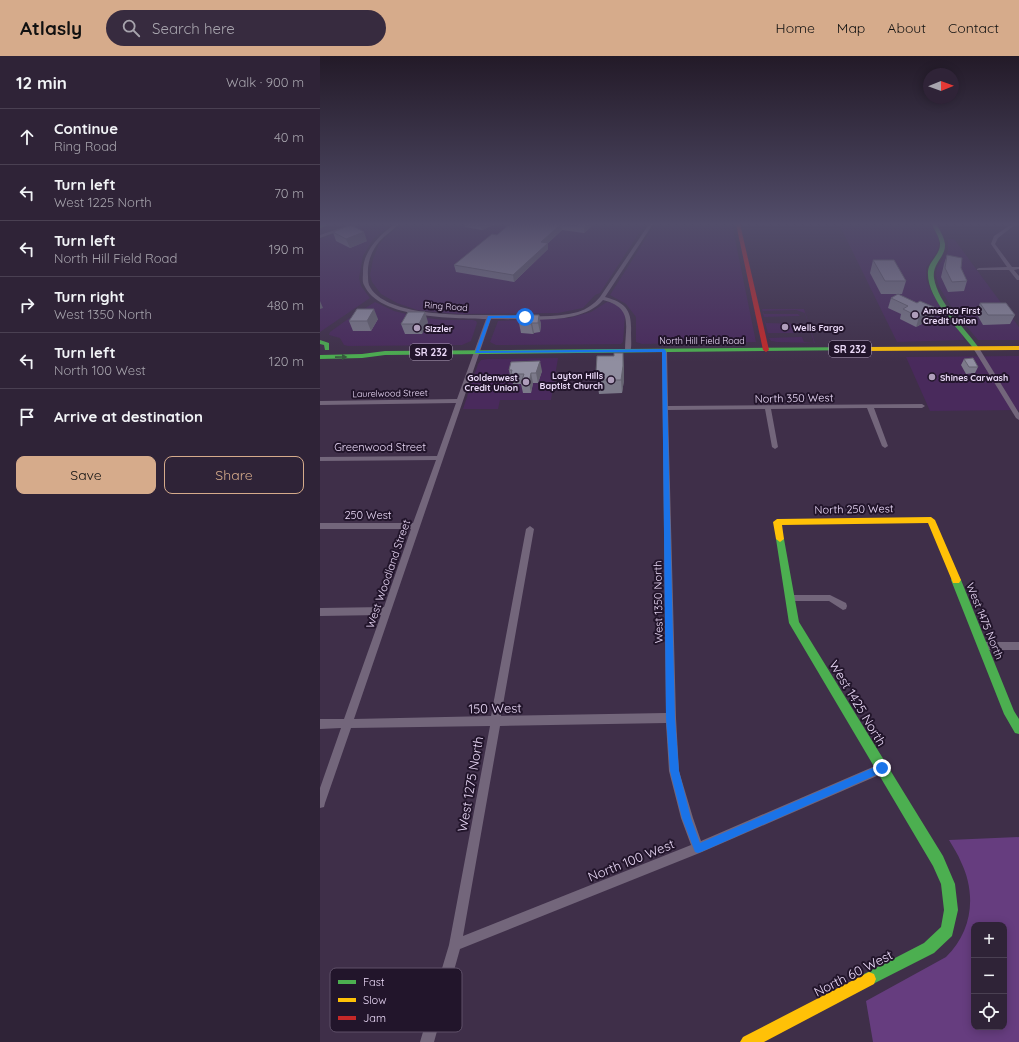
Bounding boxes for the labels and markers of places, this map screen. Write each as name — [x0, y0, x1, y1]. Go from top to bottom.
place label: America First Credit Union — [923, 305, 981, 326]
marker: America First Credit Union — [910, 310, 920, 320]
marker: Wells Fargo — [780, 322, 790, 332]
place label: Wells Fargo — [793, 322, 844, 333]
marker: Sizzler — [412, 323, 422, 333]
place label: Sizzler — [425, 323, 453, 334]
place label: Layton Hills Baptist Church — [540, 370, 604, 391]
place label: Goldenwest Credit Union — [465, 372, 518, 393]
marker: Shines Carwash — [927, 372, 937, 382]
place label: Shines Carwash — [940, 372, 1008, 383]
marker: Layton Hills Baptist Church — [606, 375, 616, 385]
marker: Goldenwest Credit Union — [521, 377, 531, 387]

